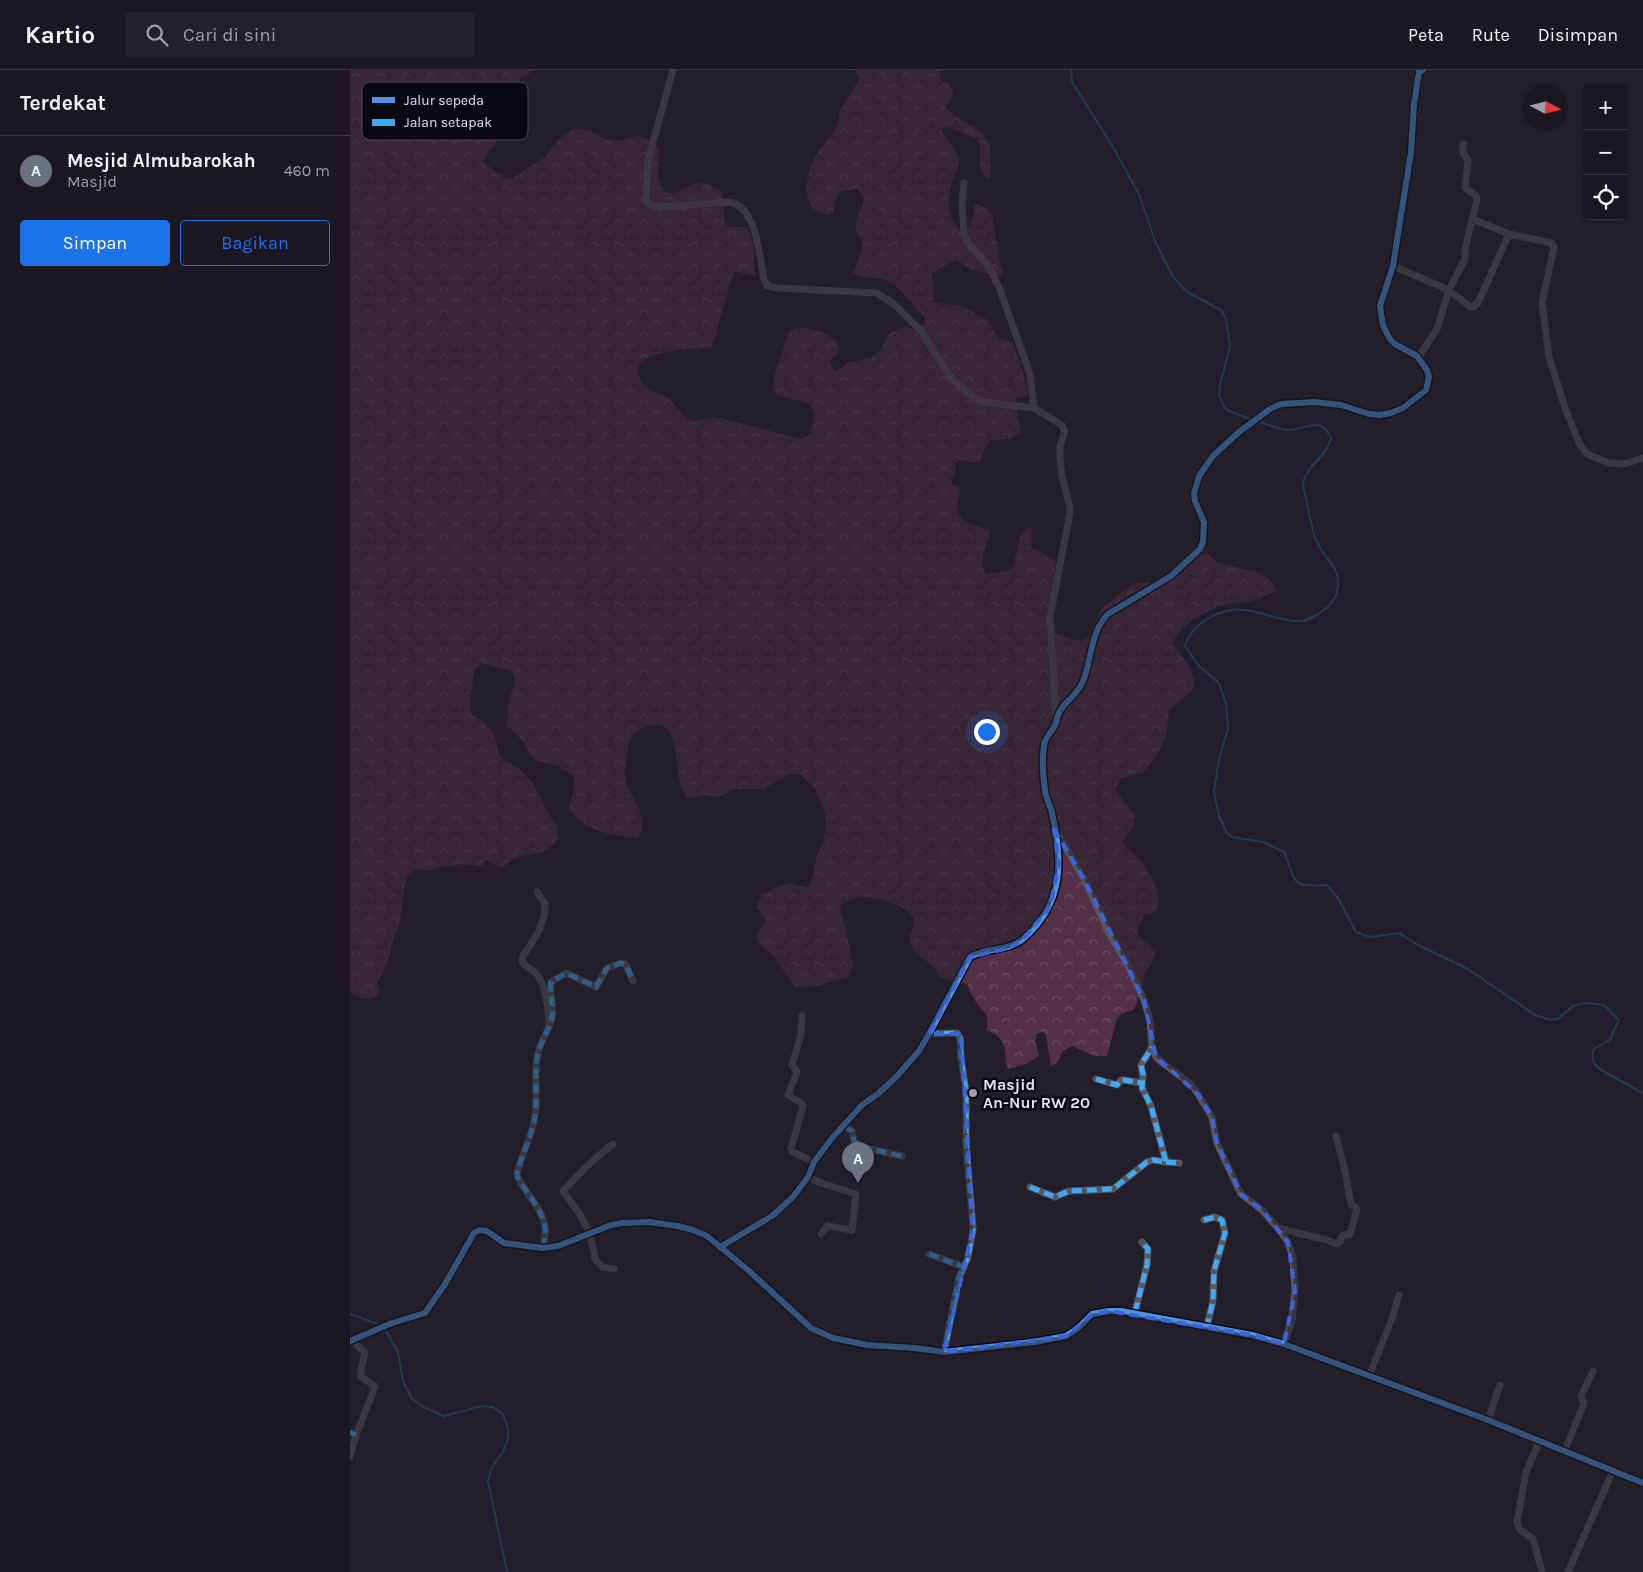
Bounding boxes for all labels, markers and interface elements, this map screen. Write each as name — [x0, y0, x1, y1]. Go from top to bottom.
search box — [125, 12, 475, 57]
text: Kartio — [25, 21, 95, 49]
icon: search — [143, 21, 171, 49]
text: Cari di sini — [183, 24, 276, 46]
text: Peta — [1408, 24, 1444, 46]
text: Rute — [1472, 24, 1510, 46]
text: Disimpan — [1538, 24, 1618, 46]
legend — [362, 82, 528, 140]
north arrow — [1523, 85, 1568, 130]
map controls — [1583, 85, 1628, 220]
button: + — [1583, 85, 1628, 130]
text: Terdekat — [20, 91, 106, 115]
text: Jalur sepeda — [404, 92, 484, 109]
text: Jalan setapak — [404, 114, 492, 131]
button: − — [1583, 130, 1628, 175]
text: Mesjid Almubarokah — [67, 150, 256, 172]
text: A — [31, 161, 41, 180]
text: 460 m — [284, 161, 330, 180]
text: Masjid — [67, 172, 117, 191]
button: locate — [1583, 175, 1628, 220]
button: Simpan — [20, 220, 170, 266]
button: Bagikan — [180, 220, 330, 266]
your location — [974, 719, 1000, 745]
place label: Masjid An-Nur RW 20 — [983, 1075, 1090, 1112]
marker: Masjid An-Nur RW 20 — [967, 1087, 979, 1099]
pin: A — [842, 1142, 874, 1183]

